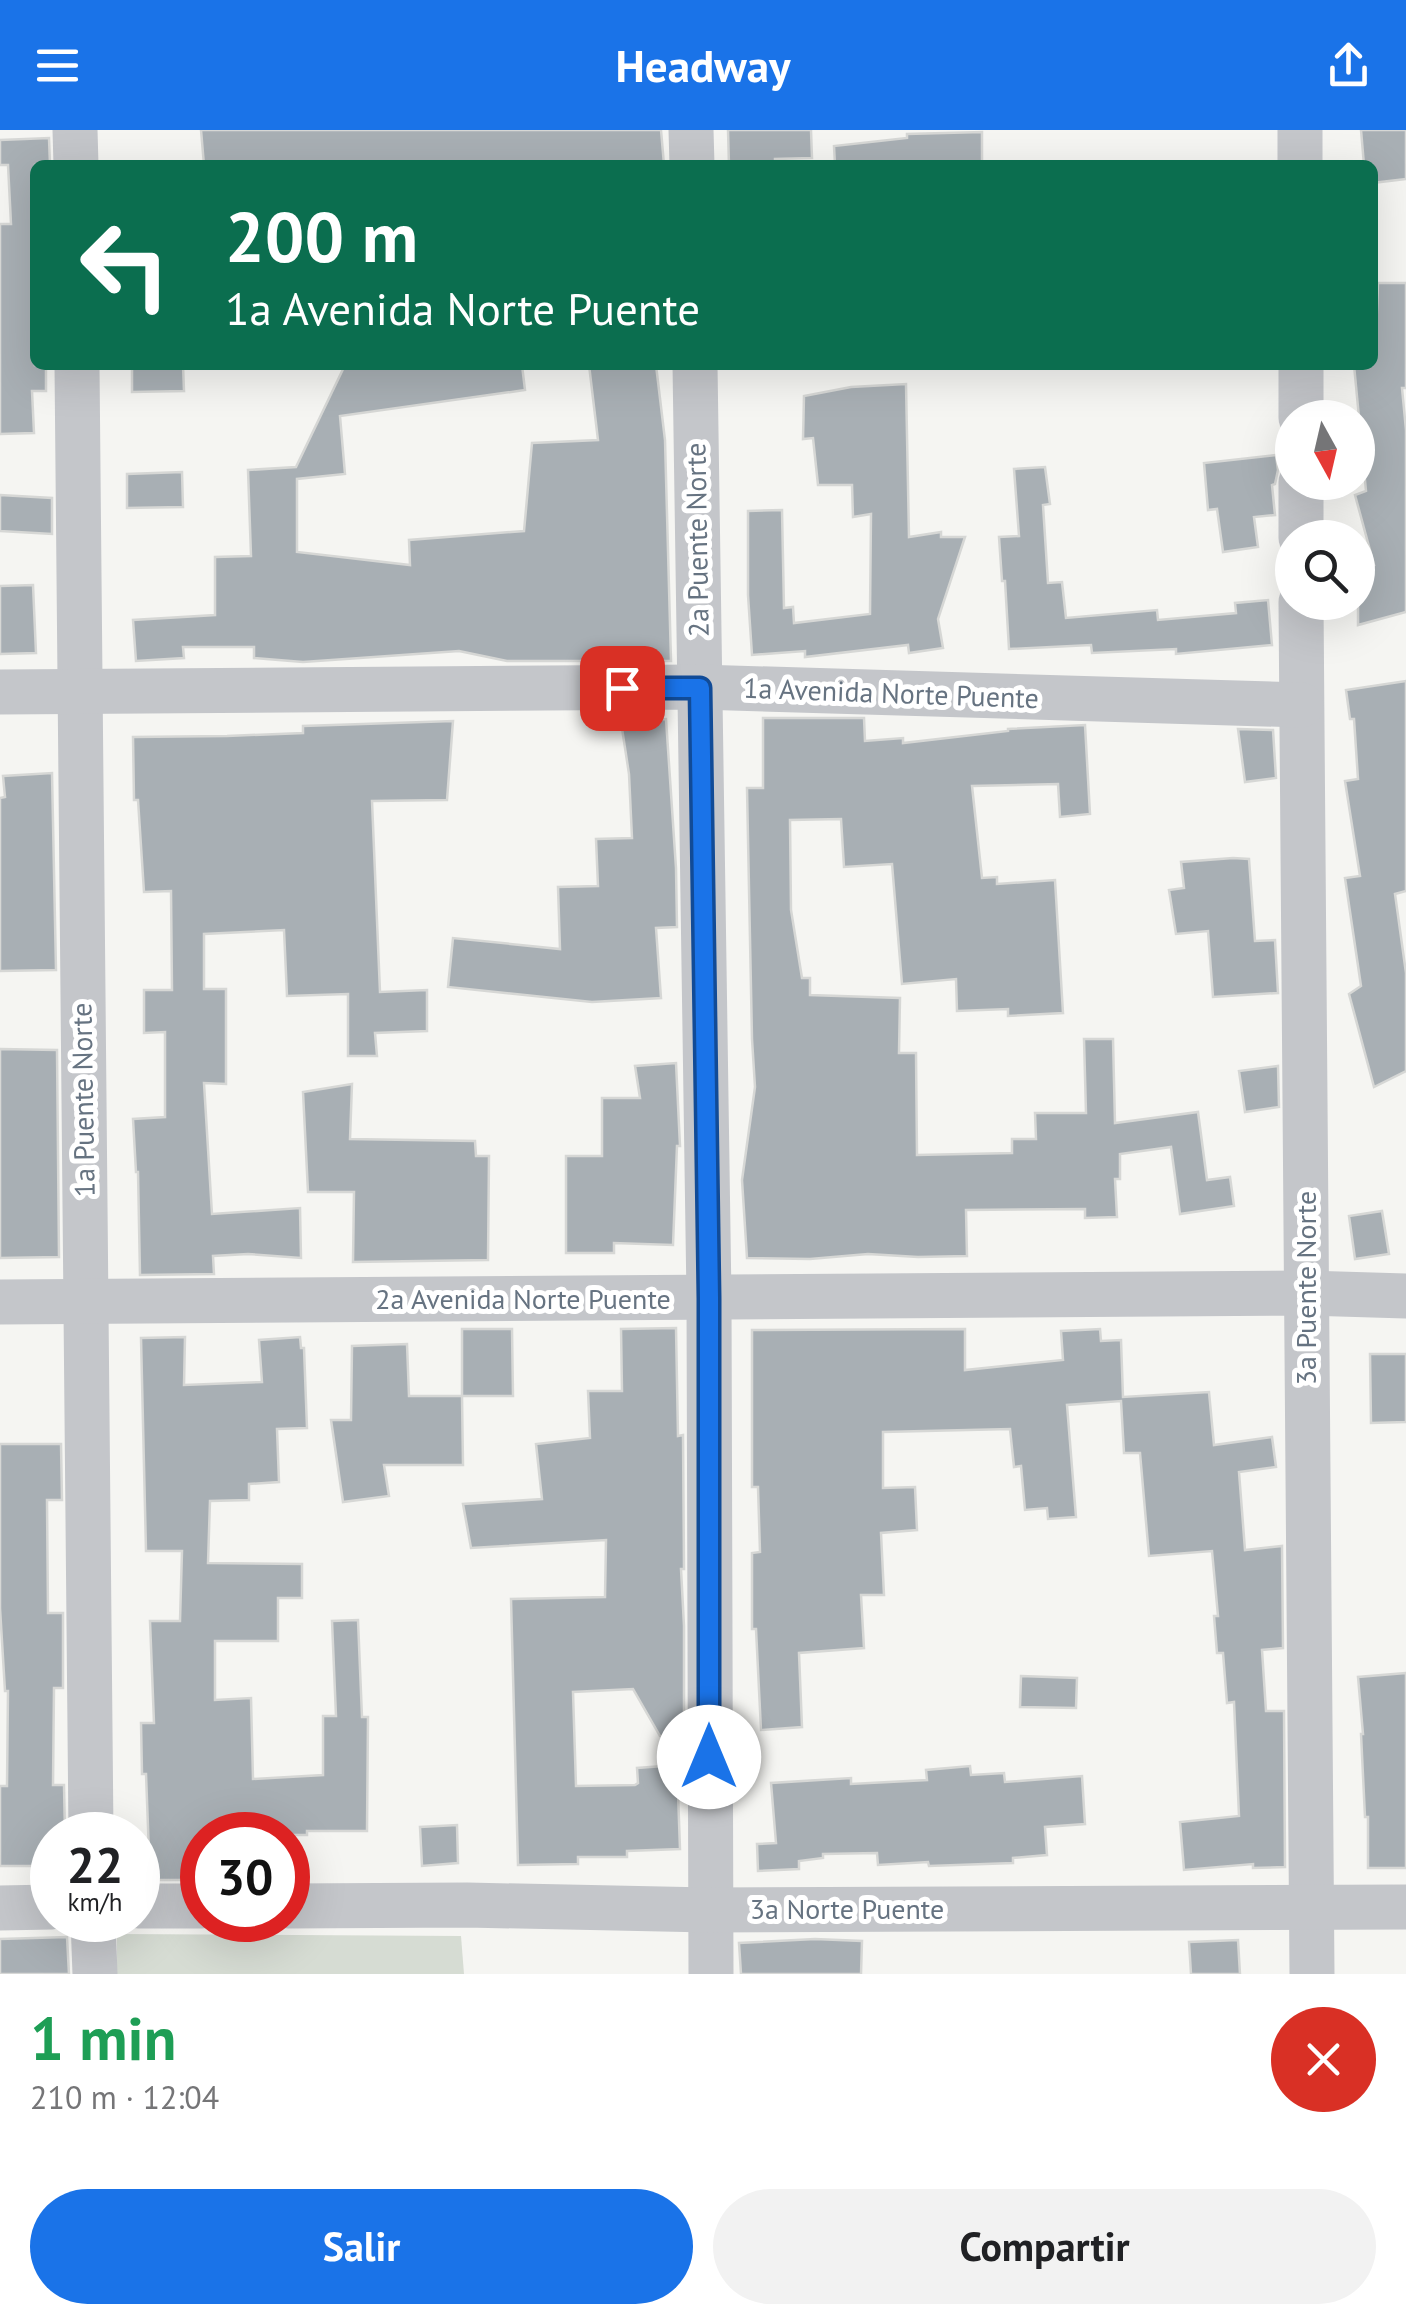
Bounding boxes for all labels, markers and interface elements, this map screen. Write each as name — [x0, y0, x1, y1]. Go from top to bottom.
text: Headway — [615, 36, 791, 94]
icon: menu — [30, 38, 85, 93]
icon: share — [1321, 38, 1376, 93]
text: 200 m — [225, 191, 418, 281]
icon: left — [60, 200, 190, 330]
text: 1a Avenida Norte Puente — [225, 279, 700, 337]
north arrow — [1275, 400, 1375, 500]
map controls — [1275, 400, 1375, 620]
street label: 2a Puente Norte — [676, 442, 717, 638]
button: search — [1275, 520, 1375, 620]
pin — [580, 646, 665, 731]
icon: arrive — [595, 661, 650, 716]
street label: 1a Avenida Norte Puente — [743, 669, 1039, 716]
street label: 1a Puente Norte — [62, 1002, 103, 1198]
street label: 3a Puente Norte — [1287, 1191, 1324, 1385]
street label: 2a Avenida Norte Puente — [375, 1280, 671, 1317]
position arrow — [657, 1705, 761, 1809]
speed limit sign: 30 — [180, 1812, 310, 1942]
text: 22 — [67, 1832, 123, 1897]
text: km/h — [68, 1886, 122, 1918]
street label: 3a Norte Puente — [750, 1890, 944, 1927]
text: 1 min — [30, 1999, 176, 2077]
button: close — [1271, 2007, 1376, 2112]
text: 210 m · 12:04 — [30, 2076, 219, 2118]
button: Salir — [30, 2189, 693, 2304]
button: Compartir — [713, 2189, 1376, 2304]

